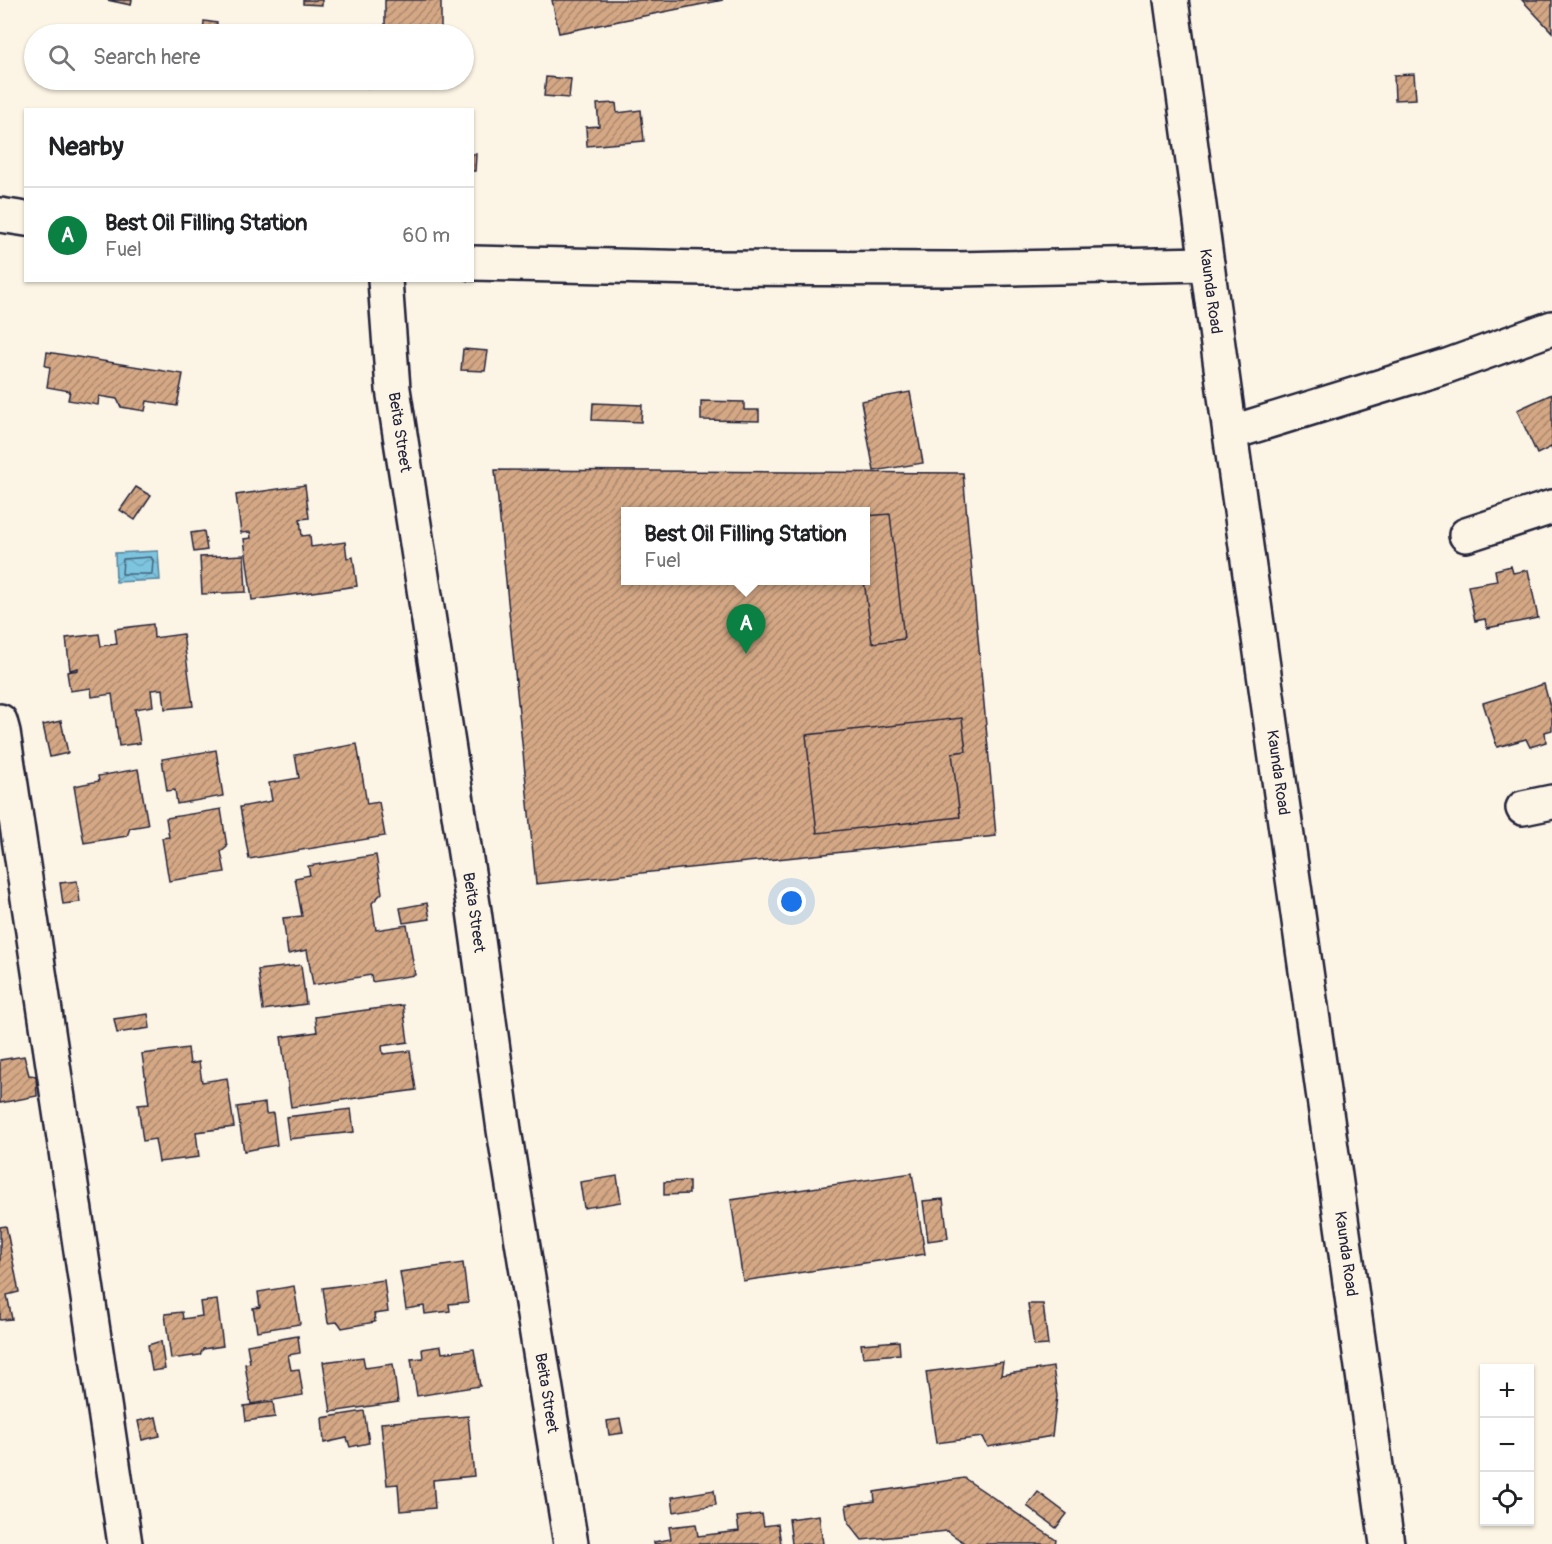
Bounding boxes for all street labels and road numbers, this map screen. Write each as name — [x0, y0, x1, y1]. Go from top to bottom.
street label: Kaunda Road — [1195, 247, 1226, 335]
street label: Beita Street — [384, 391, 416, 474]
street label: Kaunda Road — [1262, 729, 1294, 817]
street label: Beita Street — [458, 871, 490, 954]
street label: Kaunda Road — [1330, 1210, 1362, 1298]
street label: Beita Street — [530, 1352, 563, 1435]

